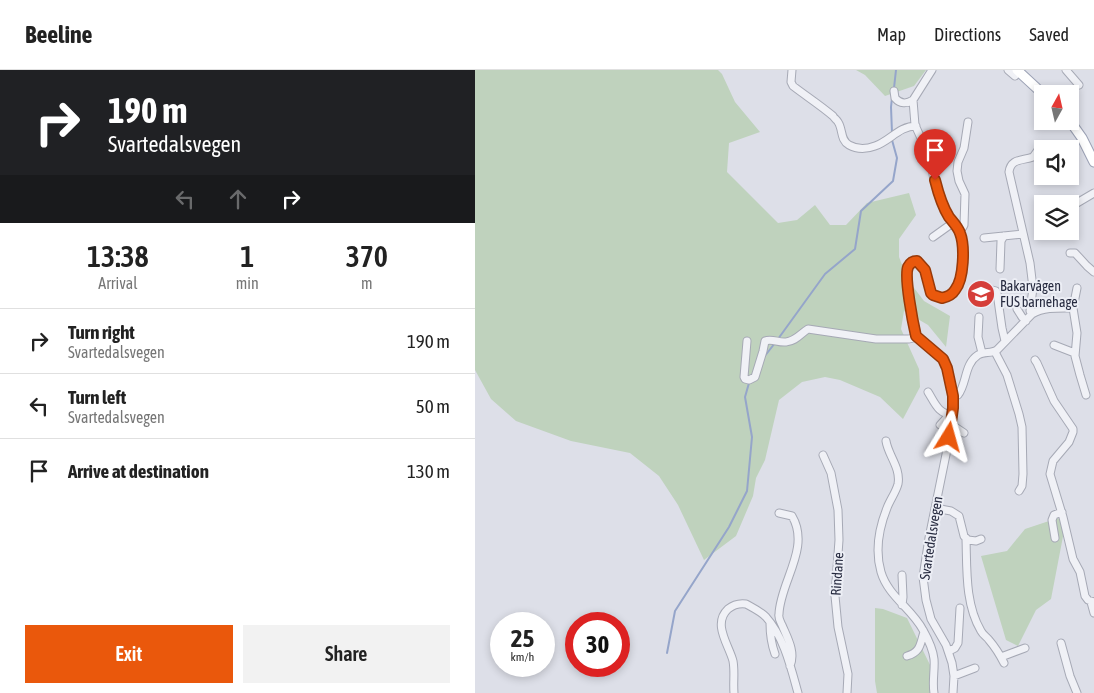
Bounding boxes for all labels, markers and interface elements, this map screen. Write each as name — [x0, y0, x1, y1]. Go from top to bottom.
text: Beeline — [25, 21, 92, 48]
text: Map — [877, 24, 906, 45]
text: Directions — [934, 24, 1001, 45]
text: Saved — [1029, 24, 1069, 45]
north arrow — [1034, 85, 1079, 130]
map controls — [1034, 85, 1079, 240]
icon: right — [25, 90, 90, 155]
text: 190 m — [108, 90, 187, 130]
pin — [914, 129, 956, 180]
text: Svartedalsvegen — [108, 131, 241, 157]
icon: arrive — [921, 136, 949, 164]
button: sound — [1034, 140, 1079, 185]
icon: left — [171, 185, 199, 213]
icon: ahead — [224, 185, 252, 213]
icon: right — [277, 185, 305, 213]
button: layers — [1034, 195, 1079, 240]
text: 13:38 — [87, 239, 149, 273]
text: 1 — [240, 239, 254, 273]
text: 370 — [346, 239, 388, 273]
text: Arrival — [98, 274, 137, 292]
text: min — [236, 274, 259, 292]
text: m — [361, 274, 373, 292]
place label: Bakarvågen FUS barnehage — [1000, 278, 1078, 310]
school or university icon: Bakarvågen FUS barnehage — [966, 279, 996, 309]
text: Turn right — [68, 321, 135, 343]
icon: right — [25, 327, 53, 355]
text: 190 m — [407, 330, 450, 352]
text: Svartedalsvegen — [68, 343, 165, 361]
text: Turn left — [68, 386, 126, 408]
icon: left — [25, 392, 53, 420]
text: 50 m — [416, 395, 450, 417]
text: Svartedalsvegen — [68, 408, 165, 426]
position arrow — [922, 410, 974, 462]
icon: arrive — [25, 457, 53, 485]
text: Arrive at destination — [68, 460, 209, 482]
text: 130 m — [407, 460, 450, 482]
street label: Svartedalsvegen — [916, 495, 946, 581]
street label: Rindane — [828, 552, 846, 596]
speed limit sign: 30 — [565, 612, 630, 677]
text: 25 — [511, 624, 534, 652]
button: Exit — [25, 625, 233, 683]
button: Share — [243, 625, 450, 683]
text: km/h — [511, 650, 534, 664]

